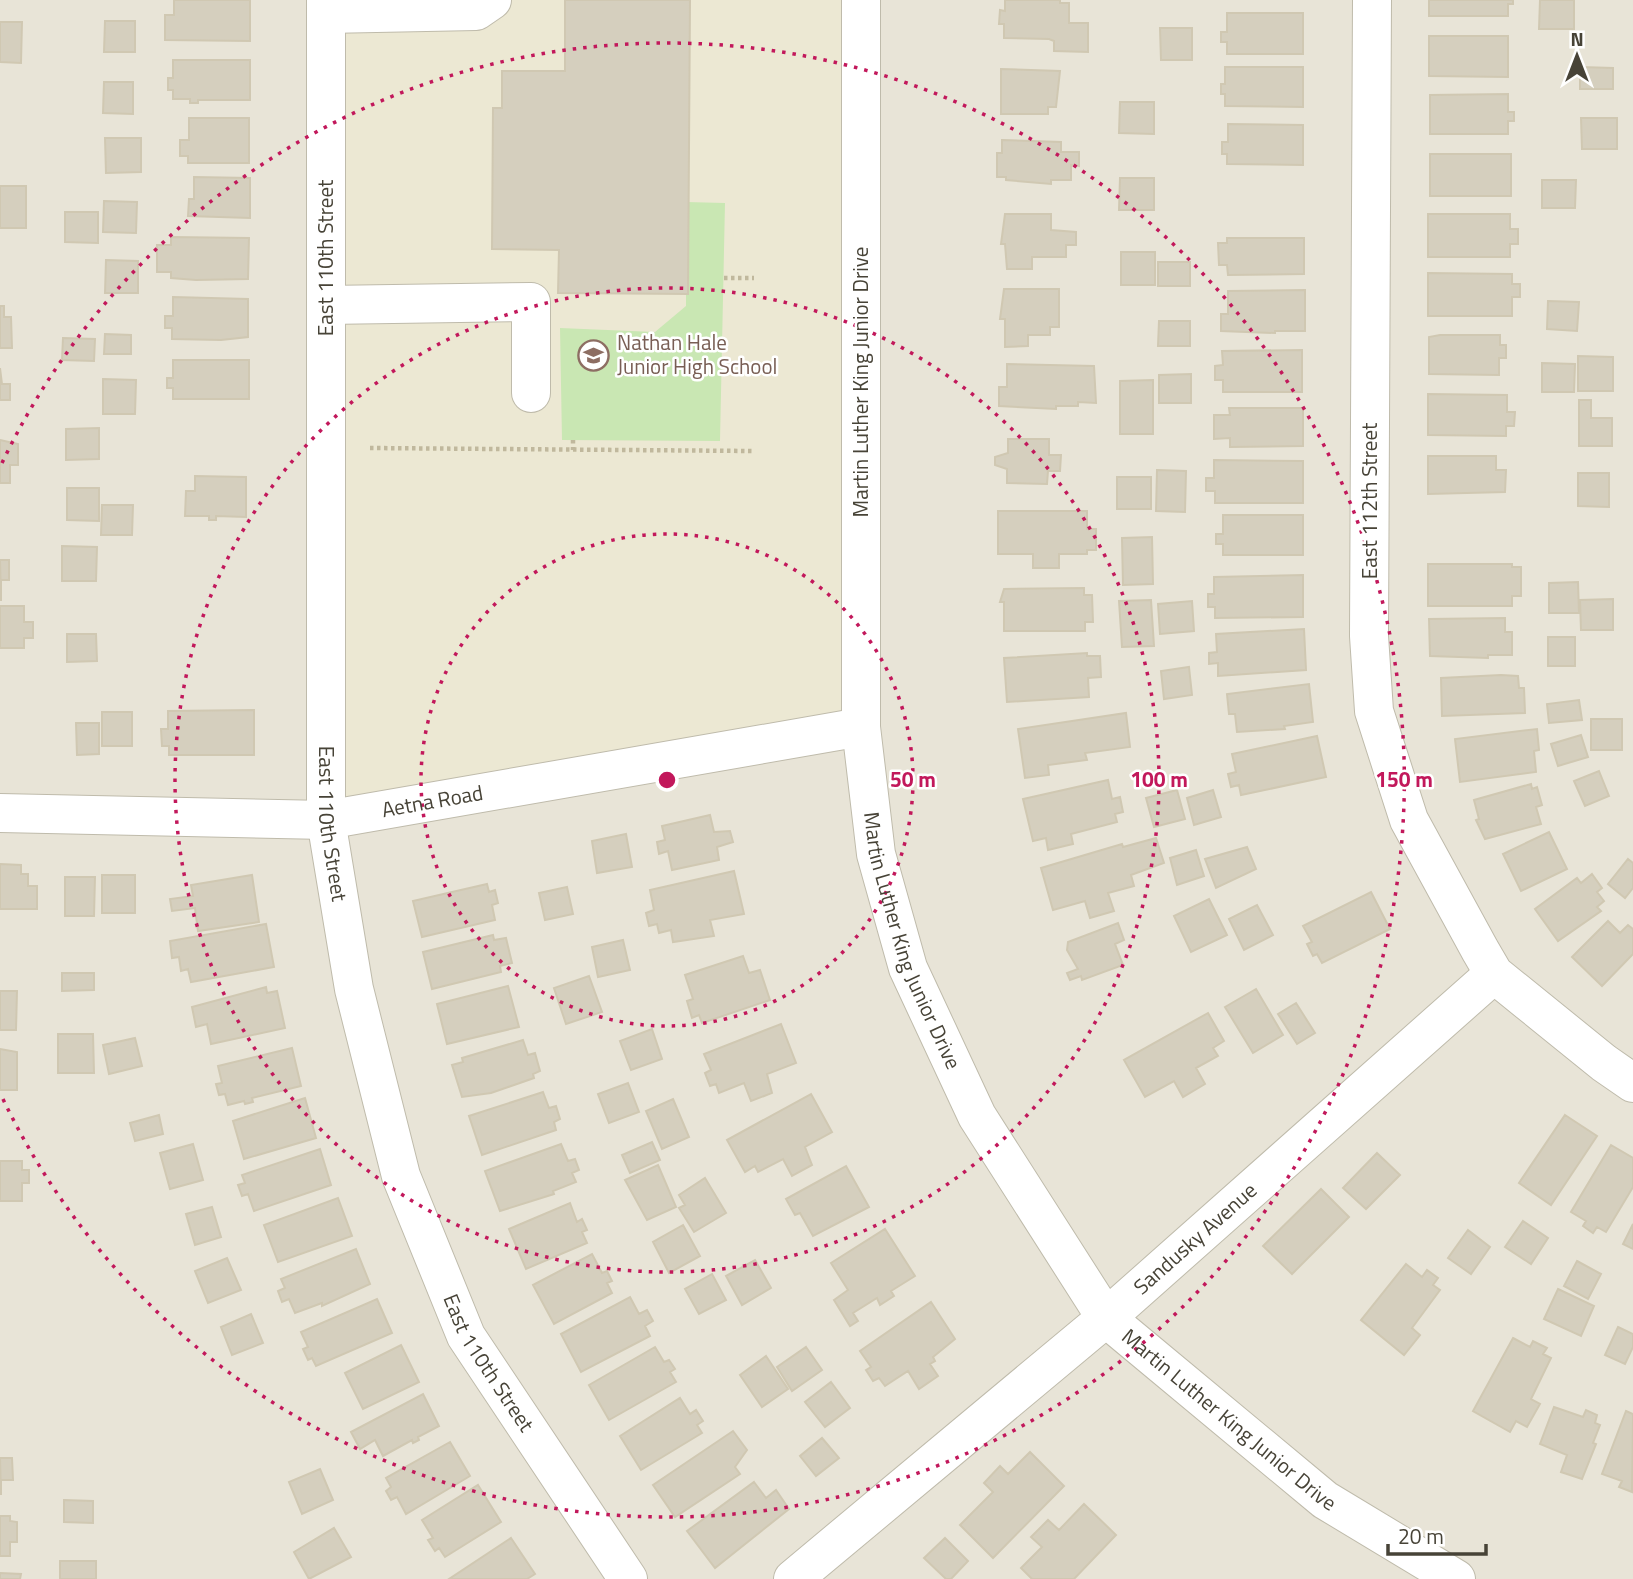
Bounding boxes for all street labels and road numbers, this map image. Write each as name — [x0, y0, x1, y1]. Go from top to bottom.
street label: East 110th Street — [309, 179, 341, 336]
street label: Martin Luther King Junior Drive — [844, 247, 876, 517]
street label: East 112th Street — [1353, 422, 1385, 579]
street label: East 110th Street — [311, 746, 356, 904]
street label: Aetna Road — [379, 776, 485, 825]
street label: Martin Luther King Junior Drive — [856, 810, 970, 1074]
street label: Sandusky Avenue — [1126, 1174, 1264, 1302]
street label: East 110th Street — [435, 1289, 543, 1438]
street label: Martin Luther King Junior Drive — [1115, 1320, 1343, 1518]

